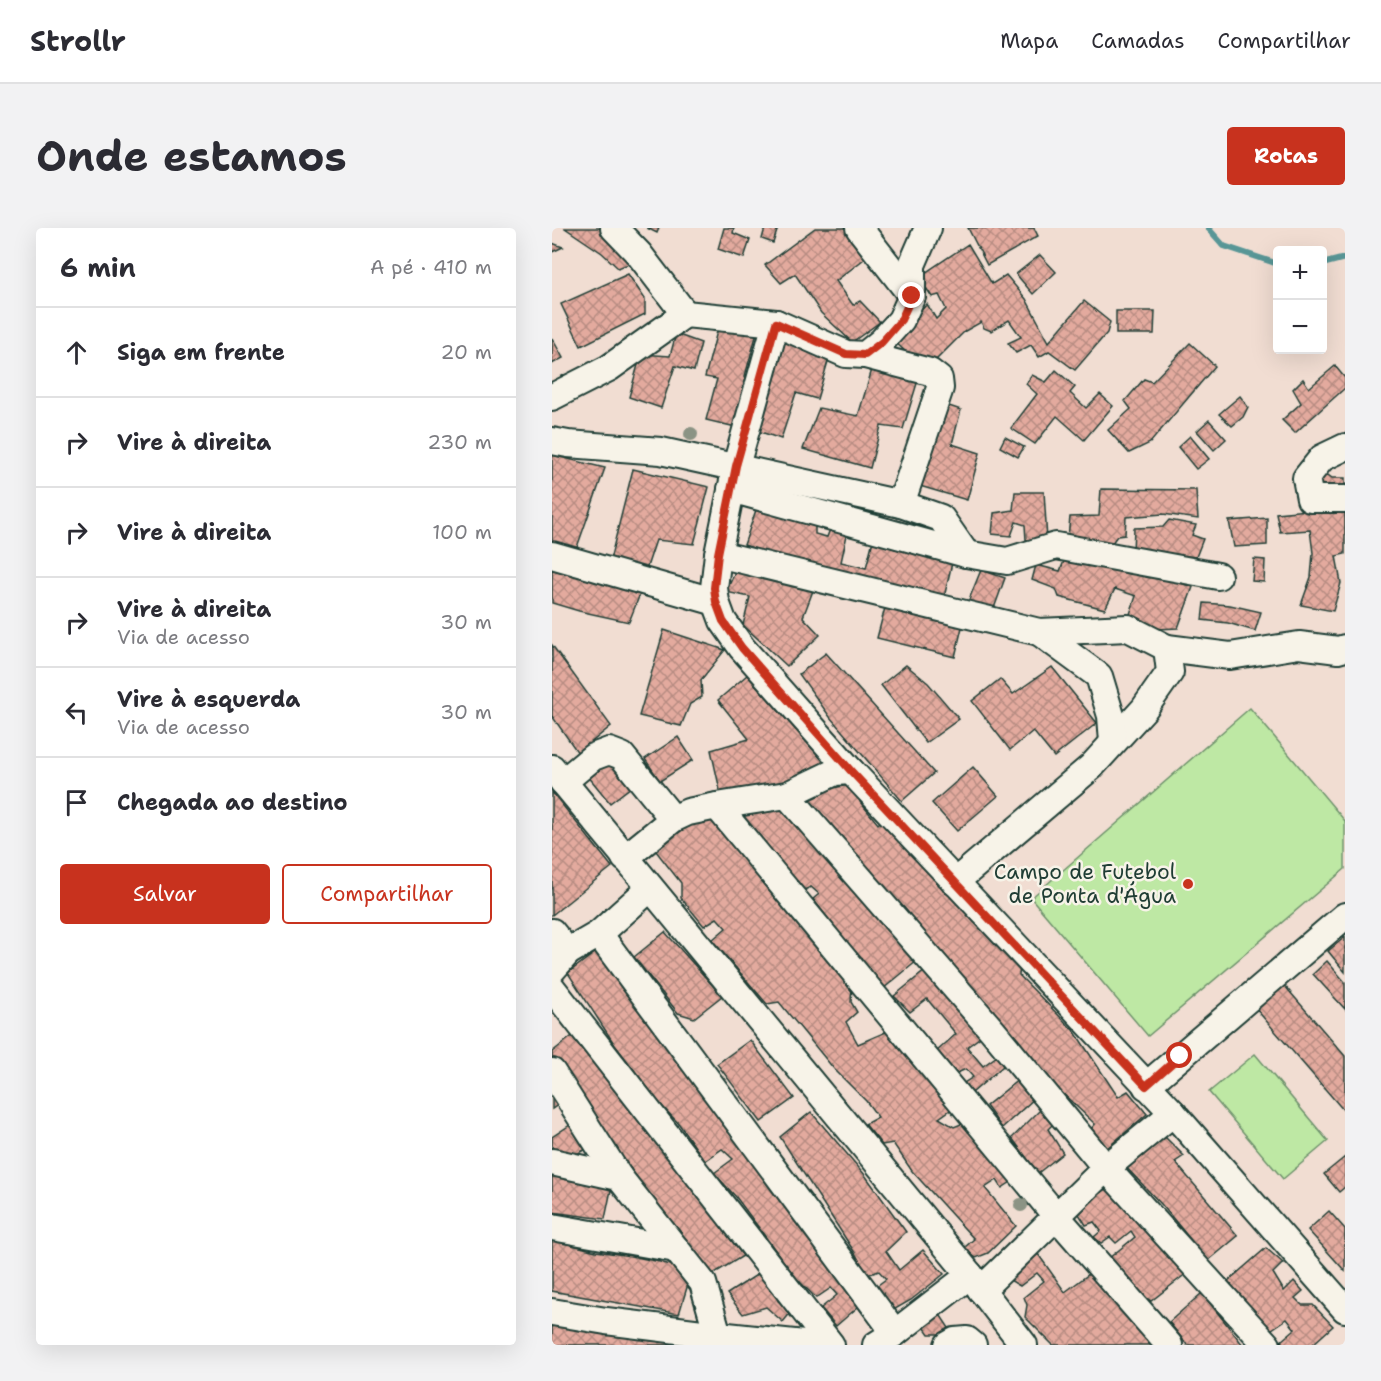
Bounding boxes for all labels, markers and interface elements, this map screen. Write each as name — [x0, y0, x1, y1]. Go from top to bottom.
text: Strollr — [30, 22, 126, 60]
text: Mapa — [1000, 27, 1058, 55]
text: Camadas — [1091, 27, 1185, 55]
text: Compartilhar — [1218, 27, 1351, 55]
button: Rotas — [1227, 127, 1345, 185]
text: Onde estamos — [36, 128, 347, 184]
map controls — [1273, 246, 1327, 354]
button: + — [1273, 246, 1327, 300]
text: 6 min — [60, 250, 136, 285]
text: A pé · 410 m — [370, 254, 492, 280]
route end — [898, 282, 924, 308]
button: − — [1273, 300, 1327, 354]
icon: ahead — [60, 336, 93, 369]
text: Siga em frente — [117, 338, 285, 367]
text: 20 m — [441, 339, 492, 365]
icon: right — [60, 426, 93, 459]
text: Vire à direita — [117, 428, 271, 457]
text: 230 m — [427, 429, 492, 455]
icon: right — [60, 516, 93, 549]
text: Vire à direita — [117, 518, 271, 547]
text: 100 m — [432, 519, 492, 545]
text: Vire à direita — [117, 595, 271, 624]
icon: right — [60, 606, 93, 639]
text: 30 m — [440, 609, 492, 635]
text: Via de acesso — [117, 624, 250, 650]
text: Vire à esquerda — [117, 685, 300, 714]
icon: left — [60, 696, 93, 729]
text: 30 m — [440, 699, 492, 725]
text: Via de acesso — [117, 714, 250, 740]
icon: arrive — [60, 786, 93, 819]
text: Chegada ao destino — [117, 788, 348, 817]
place label: Campo de Futebol de Ponta d'Água — [994, 858, 1177, 910]
button: Salvar — [60, 864, 270, 924]
button: Compartilhar — [282, 864, 492, 924]
marker: Campo de Futebol de Ponta d'Água — [1181, 877, 1195, 891]
route start — [1166, 1042, 1192, 1068]

